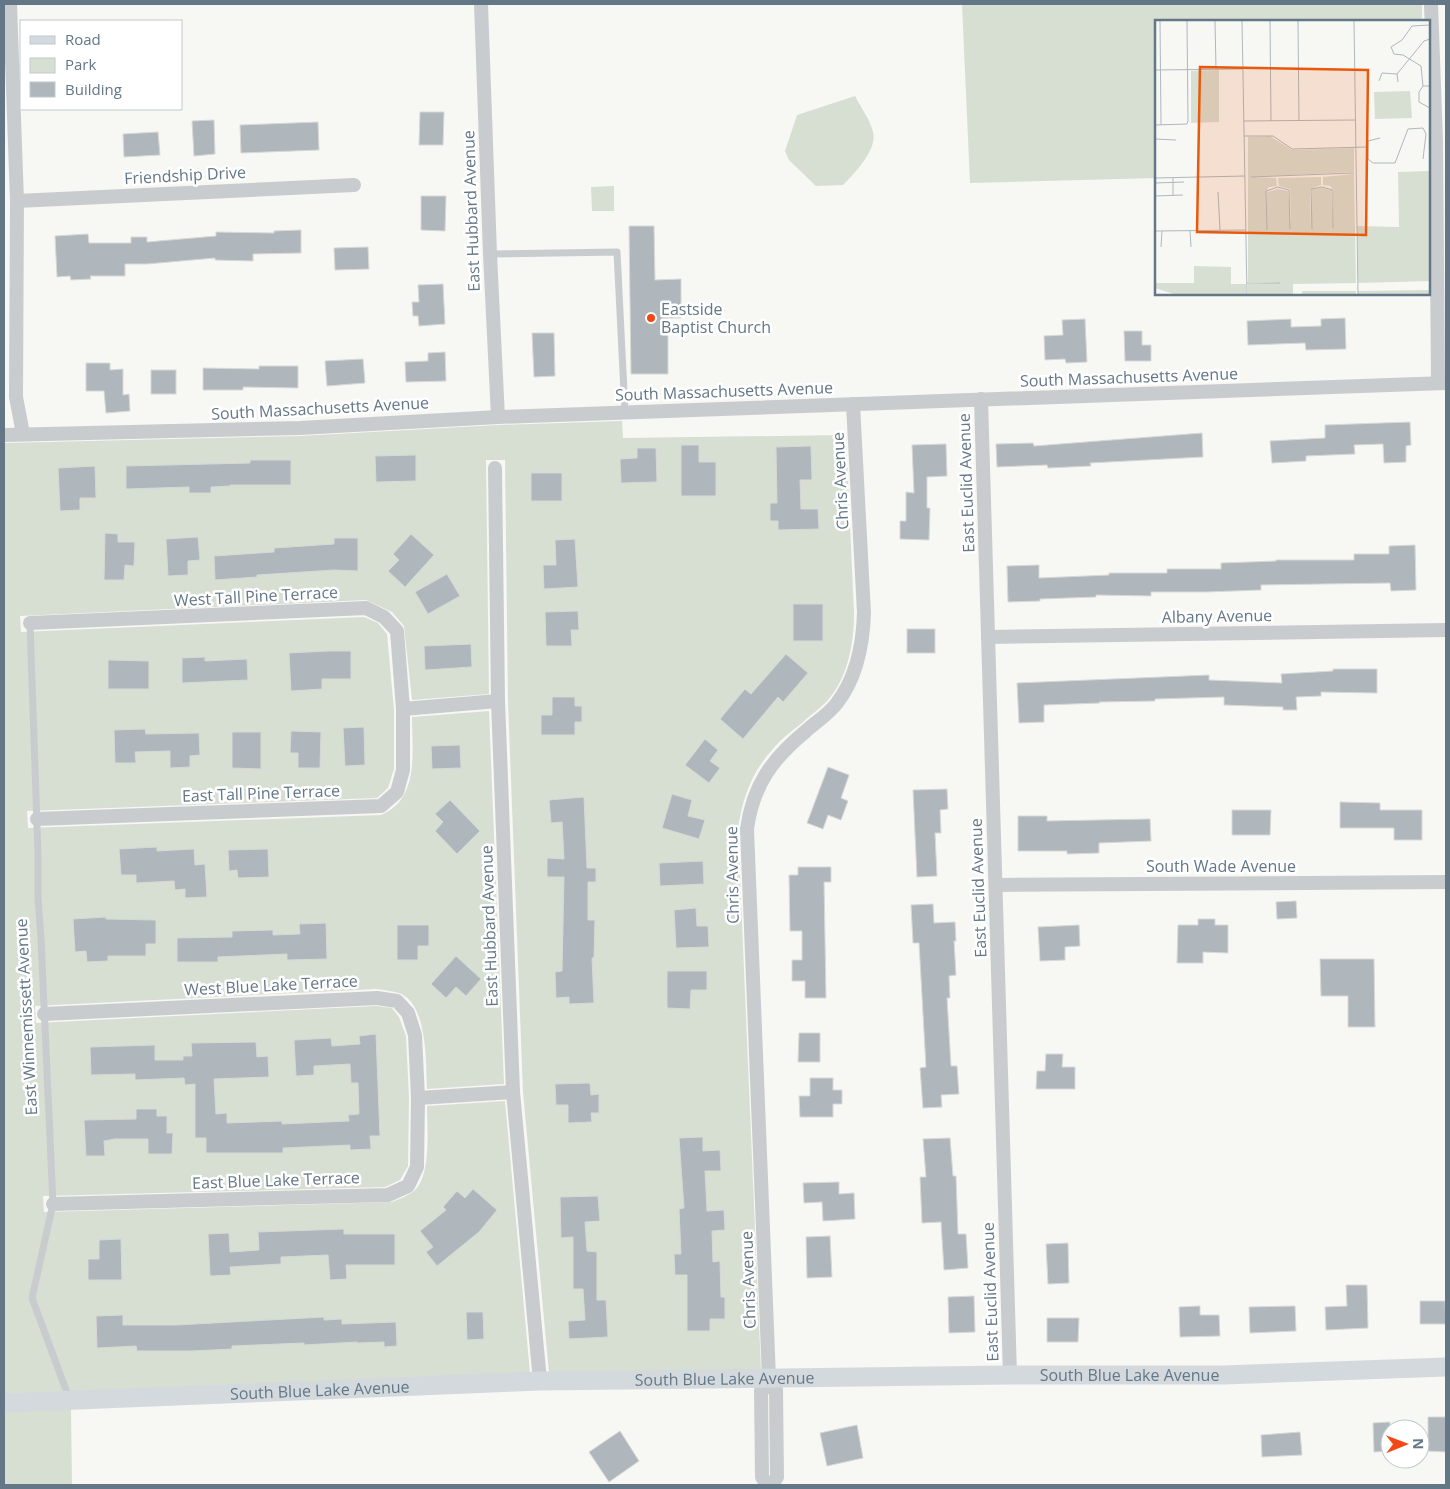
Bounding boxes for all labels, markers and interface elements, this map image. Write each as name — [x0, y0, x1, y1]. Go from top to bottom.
legend — [20, 20, 182, 110]
inset map — [1155, 20, 1430, 295]
text: Road — [65, 29, 101, 49]
text: Park — [65, 54, 96, 74]
text: Building — [65, 79, 122, 99]
street label: East Hubbard Avenue — [457, 130, 485, 292]
street label: Friendship Drive — [124, 161, 247, 189]
place label: Eastside Baptist Church — [661, 298, 771, 338]
marker: Eastside Baptist Church — [645, 312, 657, 324]
street label: South Massachusetts Avenue — [1020, 362, 1238, 392]
street label: South Massachusetts Avenue — [615, 376, 833, 406]
street label: South Massachusetts Avenue — [211, 391, 429, 425]
street label: East Euclid Avenue — [953, 413, 979, 553]
street label: Chris Avenue — [826, 431, 854, 530]
street label: West Tall Pine Terrace — [173, 581, 339, 611]
street label: Albany Avenue — [1162, 604, 1272, 628]
street label: East Tall Pine Terrace — [182, 779, 340, 807]
street label: East Euclid Avenue — [965, 818, 991, 958]
street label: Chris Avenue — [720, 826, 744, 924]
street label: East Hubbard Avenue — [475, 845, 503, 1007]
street label: South Wade Avenue — [1146, 855, 1296, 877]
street label: East Winnemissett Avenue — [10, 918, 42, 1116]
street label: West Blue Lake Terrace — [184, 969, 358, 1001]
street label: East Blue Lake Terrace — [192, 1166, 360, 1194]
street label: East Euclid Avenue — [977, 1222, 1003, 1362]
street label: Chris Avenue — [735, 1231, 761, 1329]
street label: South Blue Lake Avenue — [1040, 1364, 1219, 1386]
street label: South Blue Lake Avenue — [635, 1366, 815, 1391]
street label: South Blue Lake Avenue — [229, 1375, 410, 1405]
north arrow — [1380, 1419, 1430, 1469]
text: N — [1409, 1438, 1428, 1450]

